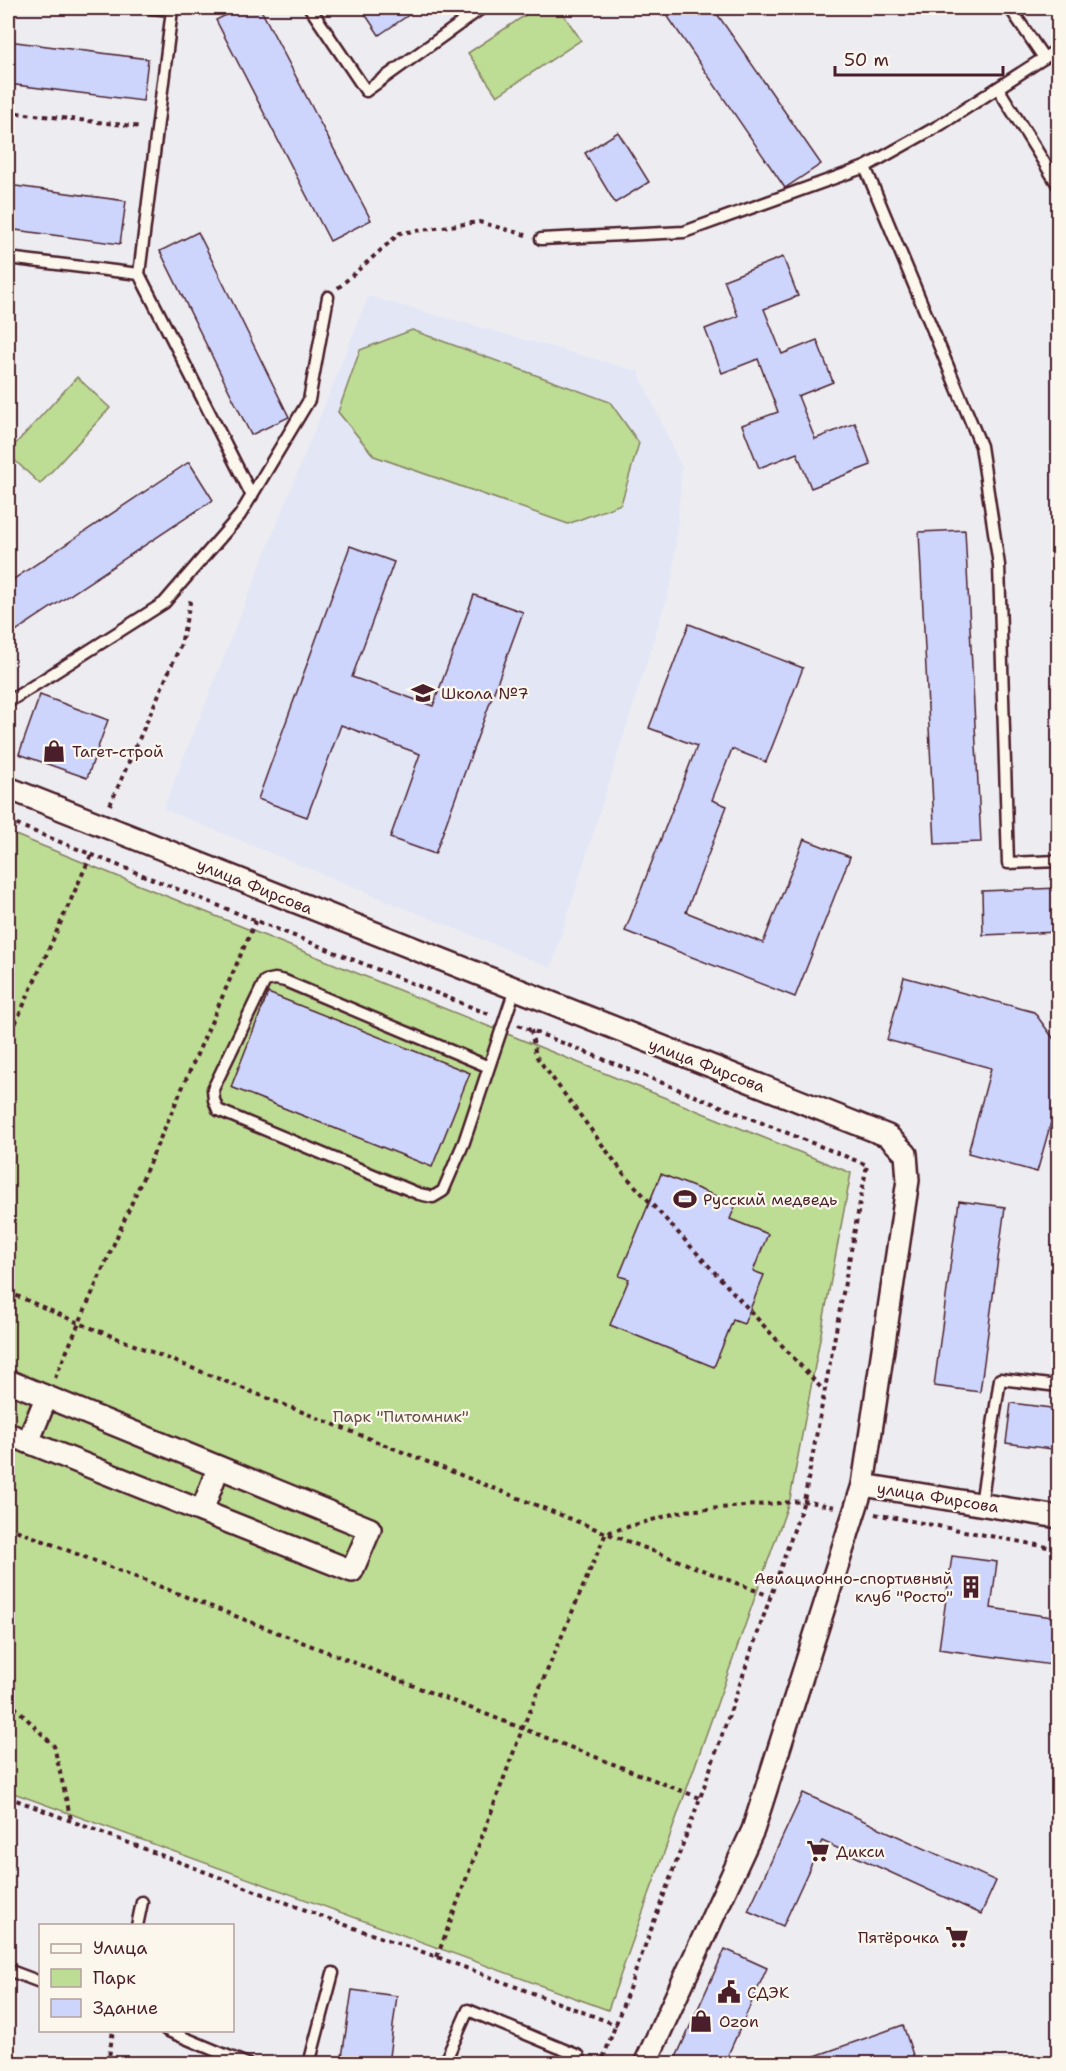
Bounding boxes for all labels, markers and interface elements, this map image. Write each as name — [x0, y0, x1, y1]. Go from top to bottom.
scale bar — [835, 39, 1003, 77]
text: 50 m — [844, 48, 889, 72]
school or university icon: Школа №7 — [410, 680, 436, 706]
place label: Школа №7 — [441, 683, 529, 704]
shop icon: Тагет-строй — [41, 738, 67, 764]
place label: Тагет-строй — [72, 741, 164, 762]
street label: улица Фирсова — [194, 854, 316, 919]
street label: улица Фирсова — [646, 1034, 768, 1097]
sports icon: Русский медведь — [672, 1186, 698, 1212]
place label: Русский медведь — [703, 1189, 837, 1210]
park label: Парк "Питомник" — [333, 1406, 469, 1427]
street label: улица Фирсова — [876, 1478, 1000, 1517]
place label: Авиационно-спортивный клуб "Росто" — [754, 1568, 953, 1607]
building icon: Авиационно-спортивный клуб "Росто" — [958, 1574, 984, 1600]
supermarket icon: Дикси — [805, 1838, 831, 1864]
place label: Дикси — [836, 1841, 885, 1862]
legend — [39, 1924, 234, 2032]
supermarket icon: Пятёрочка — [944, 1924, 970, 1950]
place label: Пятёрочка — [858, 1927, 939, 1948]
text: Улица — [93, 1936, 147, 1960]
text: Парк — [93, 1966, 136, 1990]
public building icon: СДЭК — [716, 1979, 742, 2005]
place label: СДЭК — [747, 1982, 790, 2003]
text: Здание — [93, 1996, 158, 2020]
shop icon: Ozon — [688, 2008, 714, 2034]
place label: Ozon — [719, 2011, 759, 2032]

